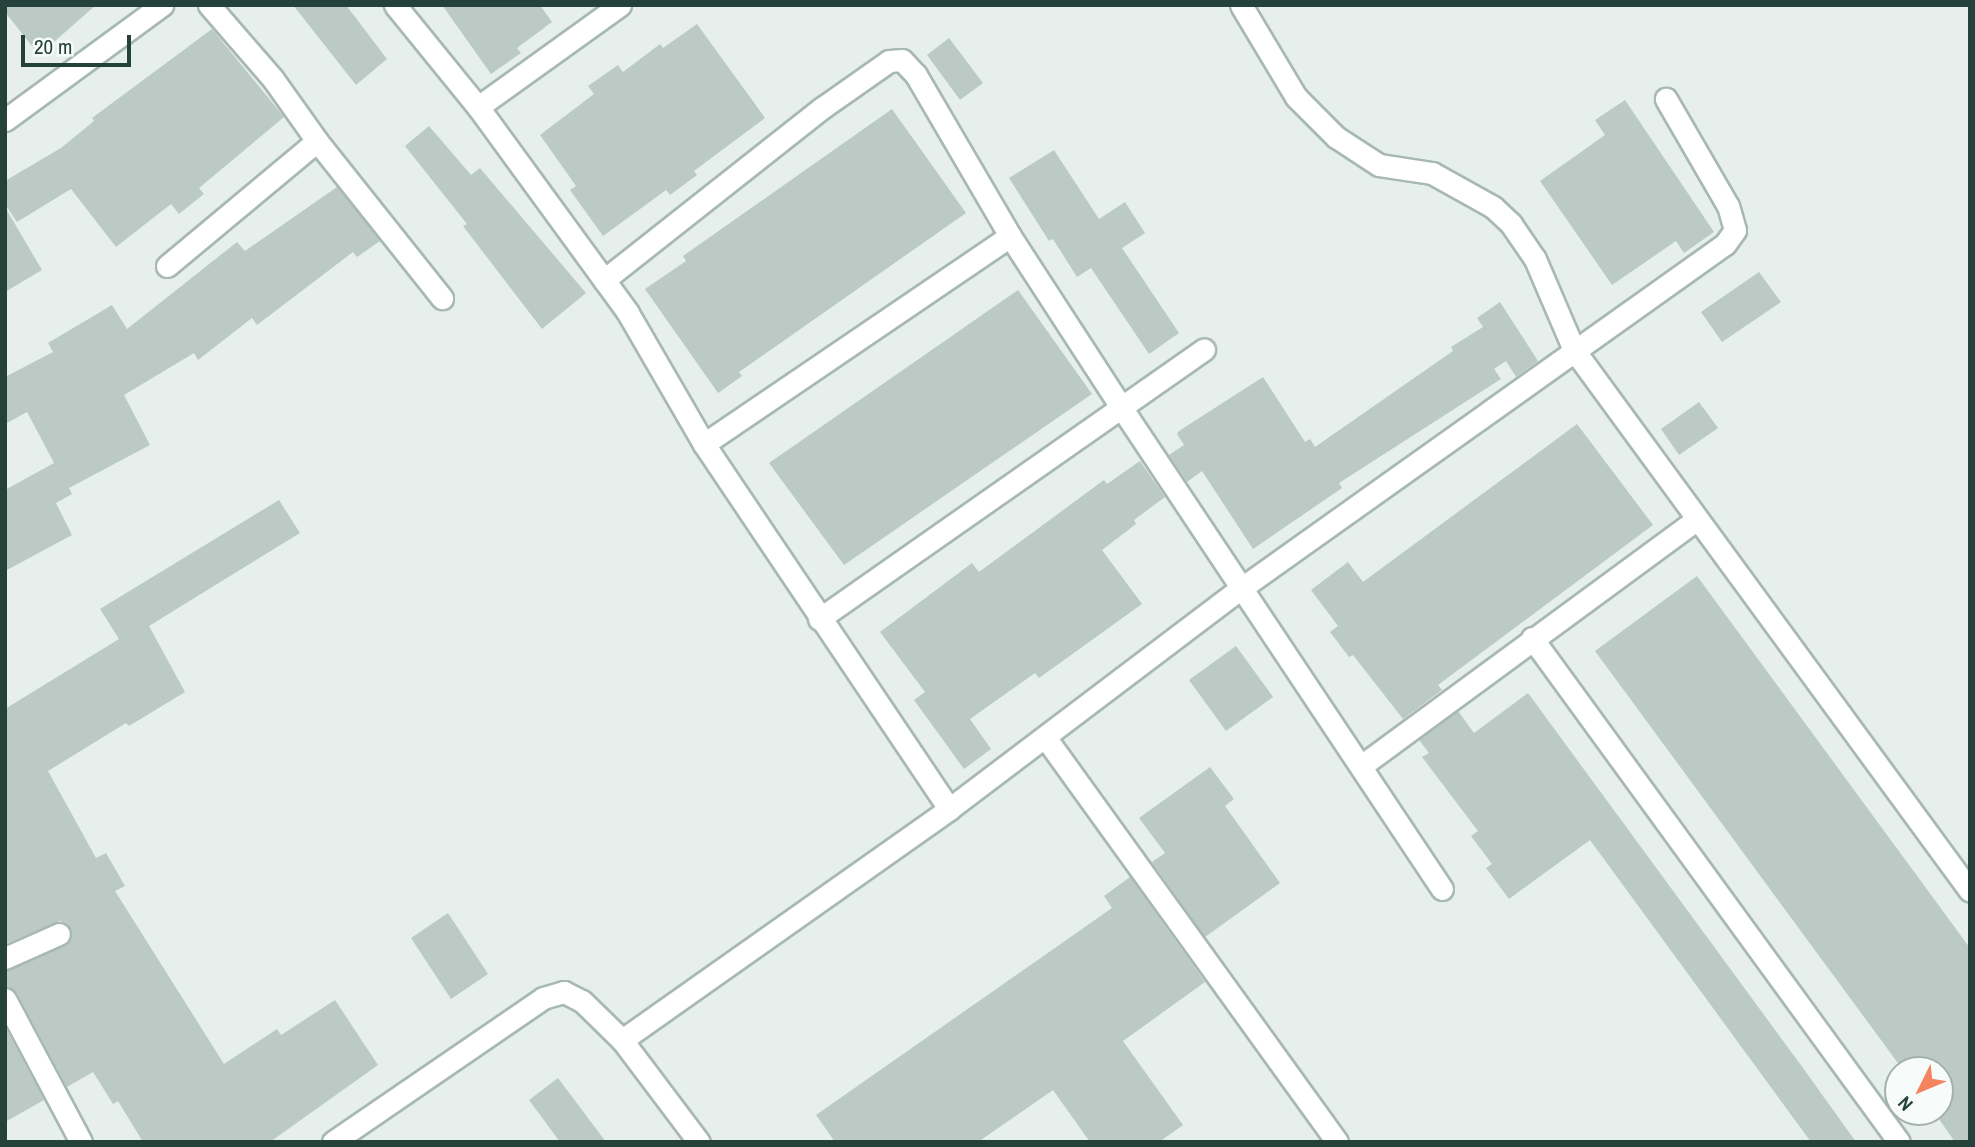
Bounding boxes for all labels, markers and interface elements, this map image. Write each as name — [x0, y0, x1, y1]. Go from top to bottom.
scale bar — [24, 21, 135, 65]
text: 20 m — [34, 32, 72, 61]
north arrow — [1884, 1056, 1954, 1126]
text: N — [1892, 1091, 1918, 1117]

